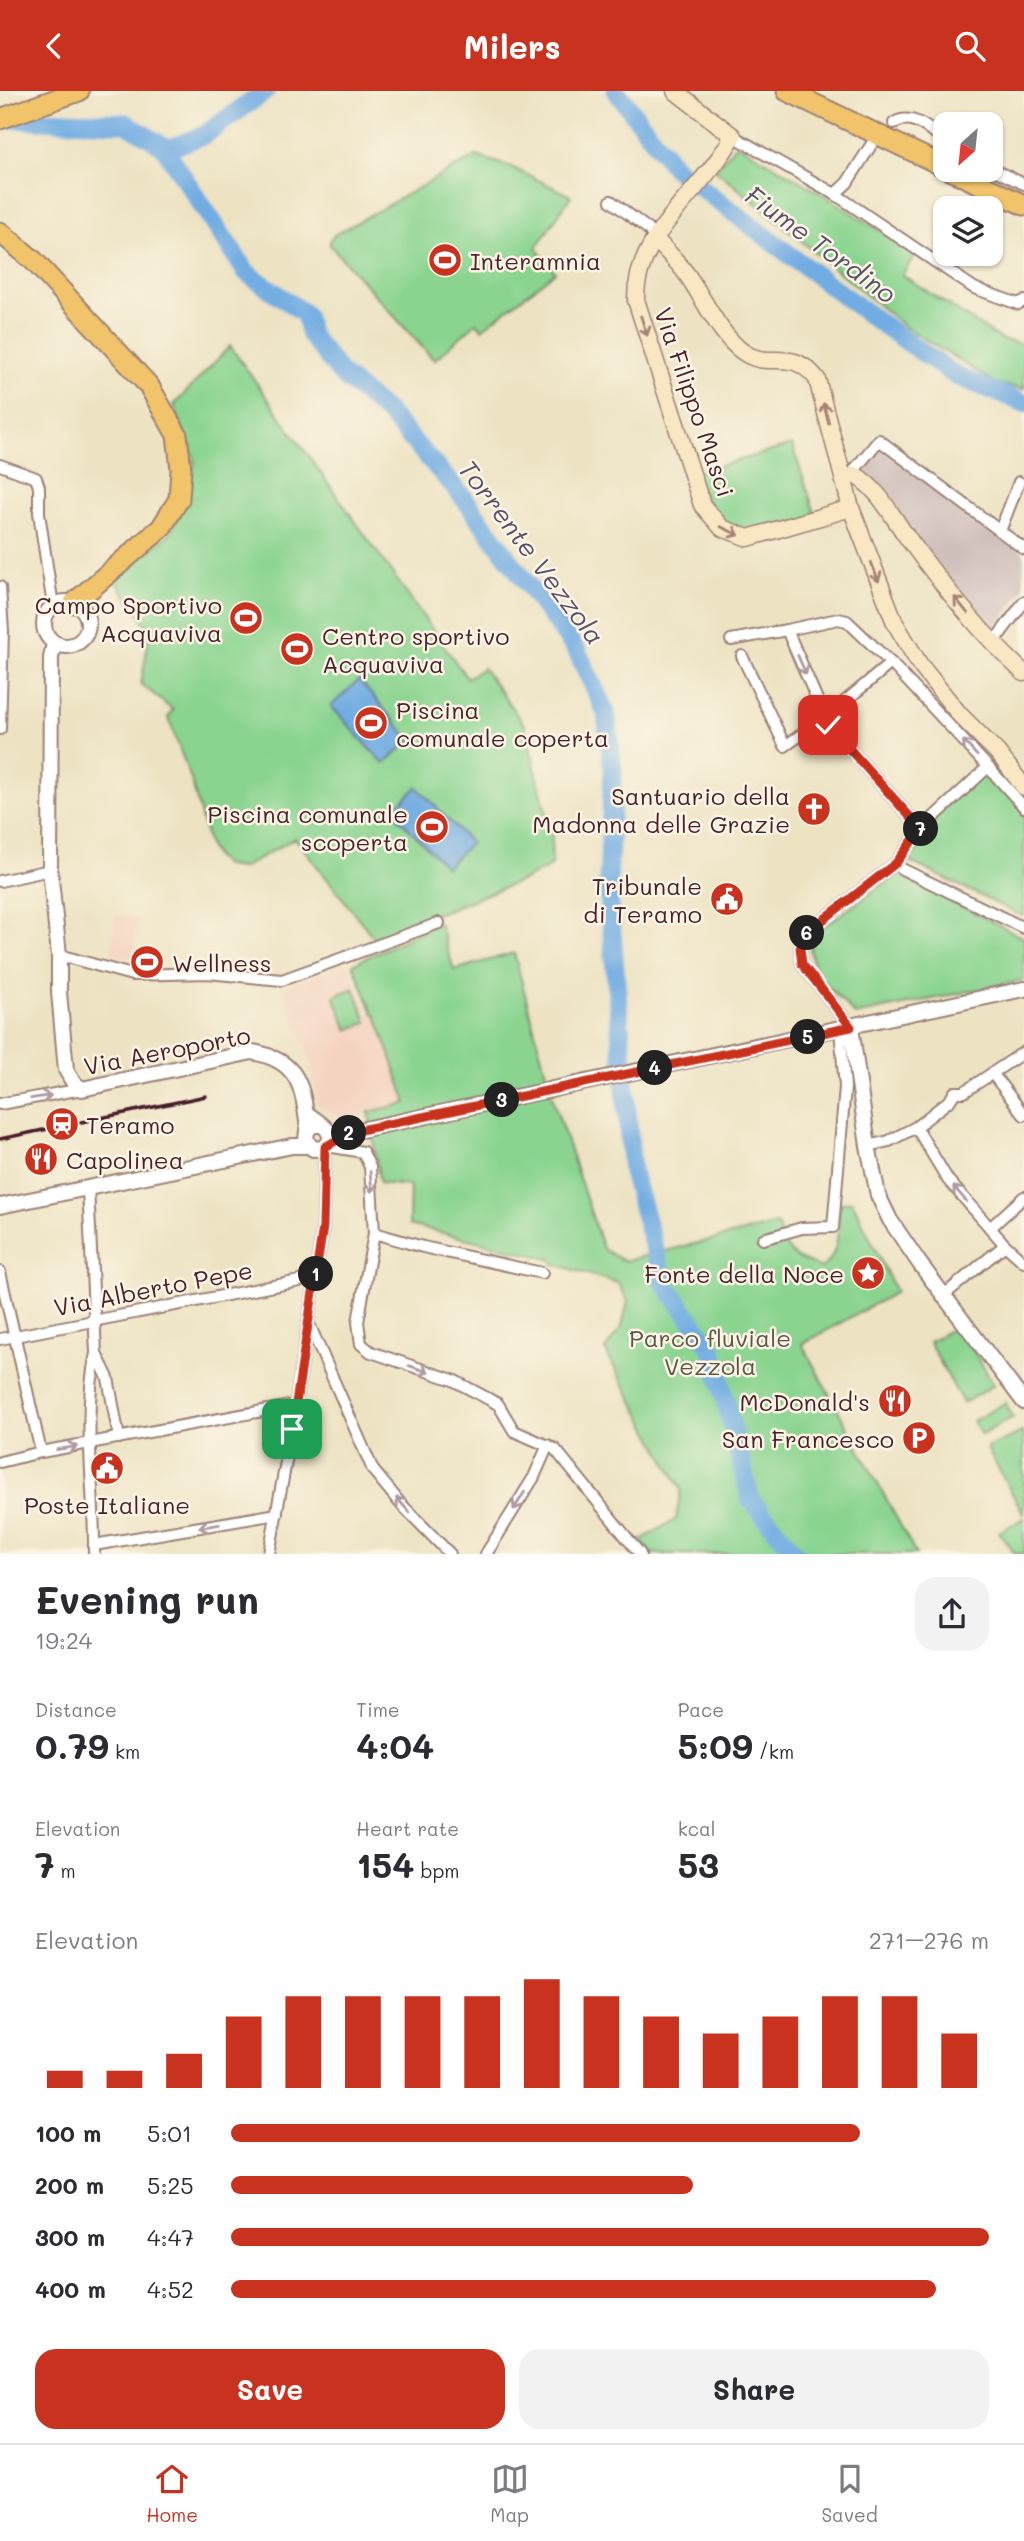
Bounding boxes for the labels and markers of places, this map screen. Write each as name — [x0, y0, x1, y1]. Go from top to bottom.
sports icon: Interamnia — [426, 241, 464, 279]
place label: Interamnia — [470, 245, 601, 276]
place label: Campo Sportivo Acquaviva — [35, 589, 222, 648]
sports icon: Campo Sportivo Acquaviva — [227, 599, 265, 637]
place label: Centro sportivo Acquaviva — [322, 620, 509, 679]
sports icon: Centro sportivo Acquaviva — [278, 630, 316, 668]
place label: Piscina comunale coperta — [396, 694, 609, 753]
pin — [798, 695, 858, 755]
sports icon: Piscina comunale coperta — [352, 704, 390, 742]
place label: Santuario della Madonna delle Grazie — [532, 780, 790, 839]
church icon: Santuario della Madonna delle Grazie — [795, 790, 833, 828]
place label: Piscina comunale scoperta — [207, 798, 408, 857]
sports icon: Piscina comunale scoperta — [413, 808, 451, 846]
pin: 7 — [904, 811, 939, 847]
place label: Tribunale di Teramo — [583, 870, 702, 929]
public building icon: Tribunale di Teramo — [708, 880, 746, 918]
pin: 6 — [790, 915, 824, 951]
sports icon: Wellness — [128, 943, 166, 981]
place label: Wellness — [172, 947, 271, 978]
pin: 5 — [790, 1019, 826, 1055]
pin: 4 — [638, 1051, 672, 1086]
pin: 3 — [484, 1083, 520, 1117]
station icon: Teramo — [43, 1105, 81, 1143]
place label: Teramo — [86, 1109, 175, 1140]
pin: 2 — [332, 1115, 366, 1151]
restaurant icon: Capolinea — [22, 1140, 60, 1178]
place label: Capolinea — [66, 1144, 184, 1175]
place icon: Fonte della Noce — [849, 1254, 887, 1292]
pin: 1 — [298, 1257, 334, 1291]
place label: Fonte della Noce — [644, 1258, 844, 1289]
restaurant icon: McDonald's — [876, 1382, 914, 1420]
place label: McDonald's — [740, 1386, 870, 1417]
pin — [262, 1399, 322, 1459]
parking icon: San Francesco — [900, 1419, 938, 1457]
place label: San Francesco — [722, 1423, 894, 1454]
public building icon: Poste Italiane — [88, 1449, 126, 1487]
place label: Poste Italiane — [24, 1489, 190, 1520]

